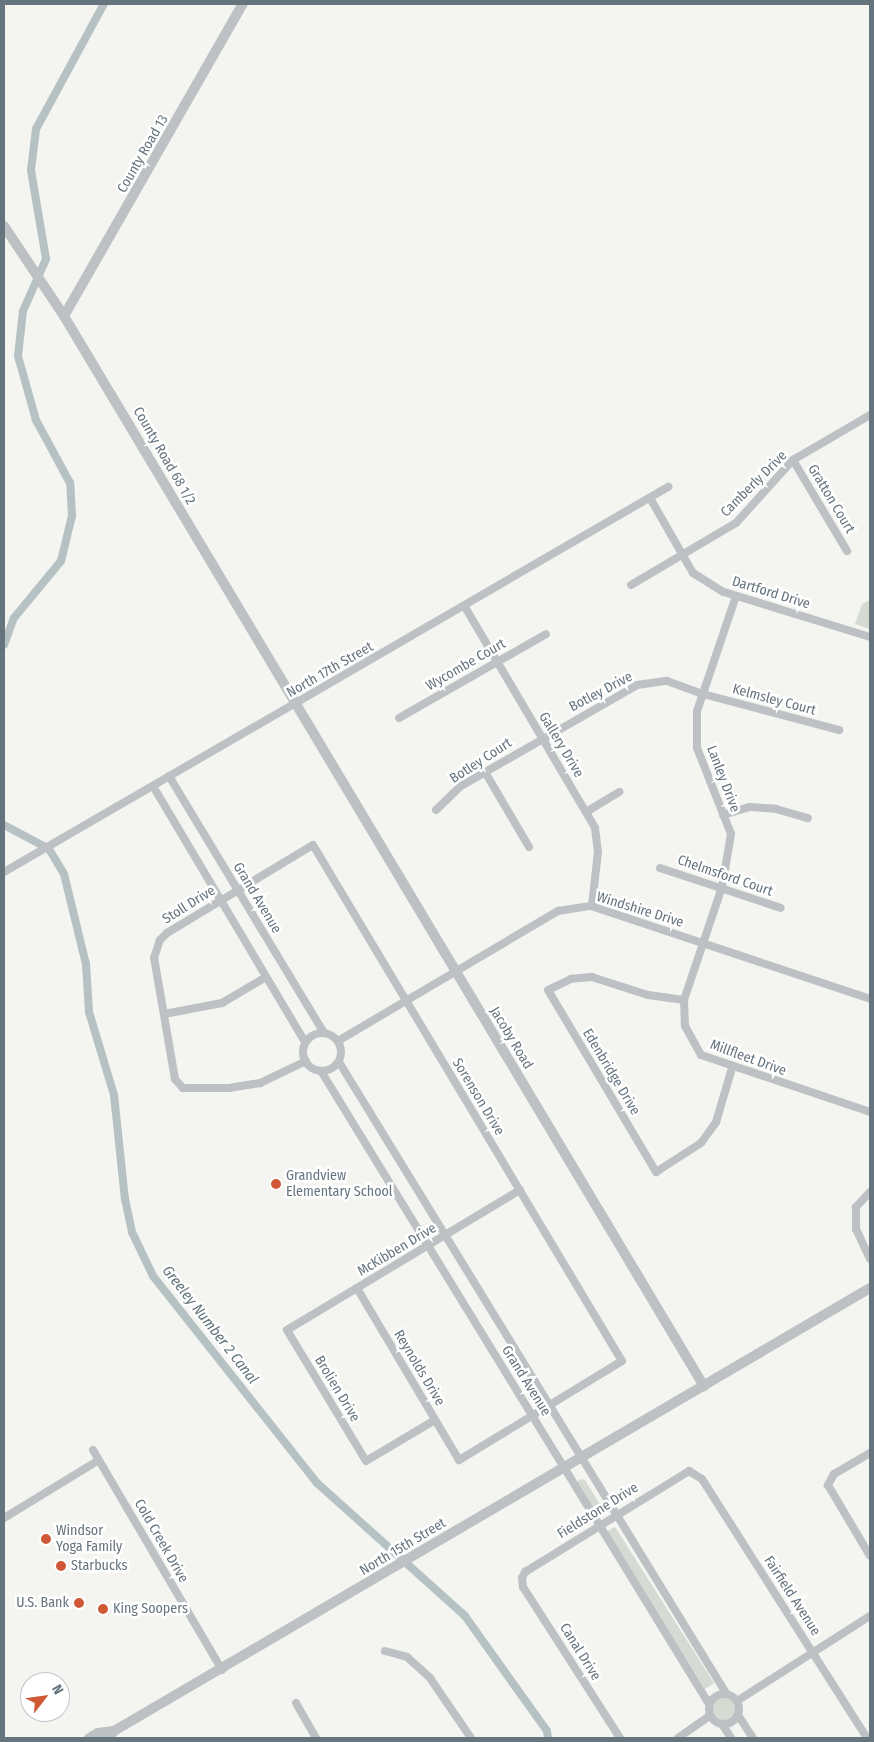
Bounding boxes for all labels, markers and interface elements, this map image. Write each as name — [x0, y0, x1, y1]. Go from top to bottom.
street label: County Road 13 — [114, 112, 172, 196]
street label: County Road 68 1/2 — [129, 404, 199, 508]
street label: Camberly Drive — [717, 447, 791, 521]
street label: Gratton Court — [804, 462, 858, 536]
street label: Dartford Drive — [730, 573, 812, 613]
street label: Wycombe Court — [423, 635, 509, 695]
street label: North 17th Street — [284, 639, 376, 701]
street label: Botley Drive — [567, 668, 635, 716]
street label: Kelmsley Court — [730, 681, 818, 719]
street label: Gallery Drive — [535, 709, 587, 781]
street label: Botley Court — [447, 735, 515, 787]
street label: Lanley Drive — [703, 743, 743, 815]
street label: Chelmsford Court — [675, 852, 775, 900]
street label: Grand Avenue — [229, 860, 285, 936]
street label: Stoll Drive — [160, 882, 218, 928]
street label: Windshire Drive — [594, 889, 686, 931]
street label: Jacoby Road — [486, 1004, 536, 1072]
street label: Edenbridge Drive — [579, 1026, 643, 1118]
street label: Millfleet Drive — [708, 1036, 788, 1080]
street label: Sorenson Drive — [448, 1055, 508, 1139]
place label: Grandview Elementary School — [286, 1168, 393, 1200]
marker: Grandview Elementary School — [270, 1178, 282, 1190]
street label: McKibben Drive — [355, 1220, 439, 1280]
water label: Greeley Number 2 Canal — [158, 1262, 262, 1388]
street label: Reynolds Drive — [390, 1327, 448, 1409]
street label: Grand Avenue — [498, 1343, 554, 1419]
street label: Brolien Drive — [311, 1353, 363, 1425]
street label: Fieldstone Drive — [554, 1479, 642, 1543]
street label: Cold Creek Drive — [130, 1496, 192, 1586]
street label: North 15th Street — [357, 1515, 449, 1579]
place label: Windsor Yoga Family — [56, 1523, 122, 1555]
marker: Windsor Yoga Family — [40, 1533, 52, 1545]
street label: Fairfield Avenue — [760, 1553, 824, 1639]
place label: Starbucks — [71, 1558, 127, 1574]
marker: Starbucks — [55, 1560, 67, 1572]
place label: U.S. Bank — [16, 1595, 69, 1611]
marker: U.S. Bank — [73, 1597, 85, 1609]
place label: King Soopers — [113, 1601, 188, 1617]
marker: King Soopers — [97, 1603, 109, 1615]
street label: Canal Drive — [556, 1620, 604, 1684]
north arrow — [20, 1672, 70, 1722]
text: N — [48, 1682, 67, 1698]

